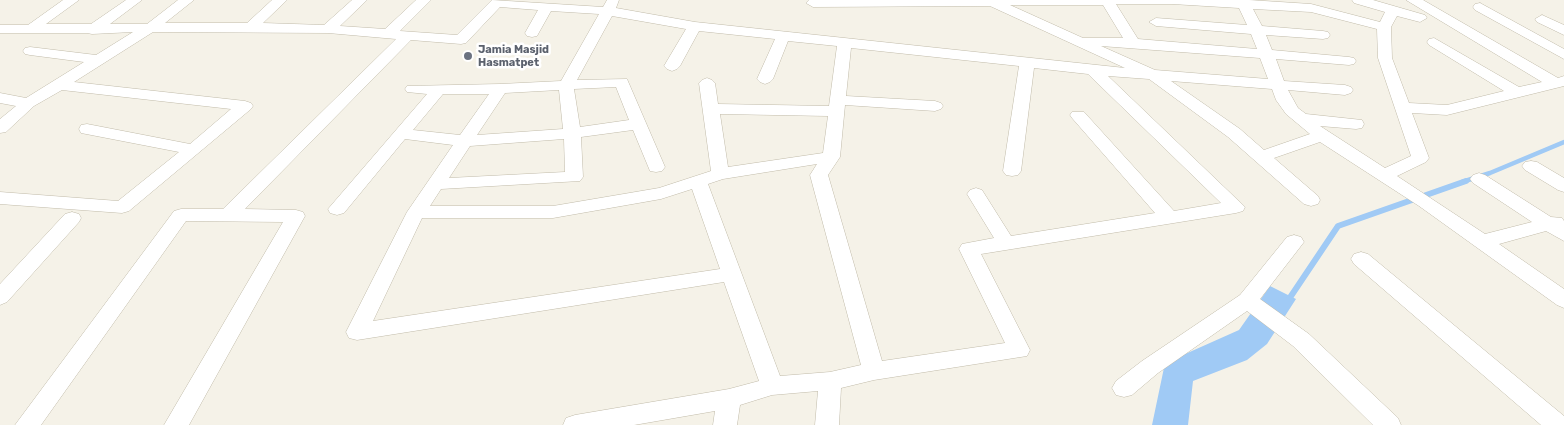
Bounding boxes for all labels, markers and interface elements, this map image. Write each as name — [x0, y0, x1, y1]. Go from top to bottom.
place label: Jamia Masjid Hasmatpet — [478, 43, 549, 69]
marker: Jamia Masjid Hasmatpet — [462, 50, 474, 62]

